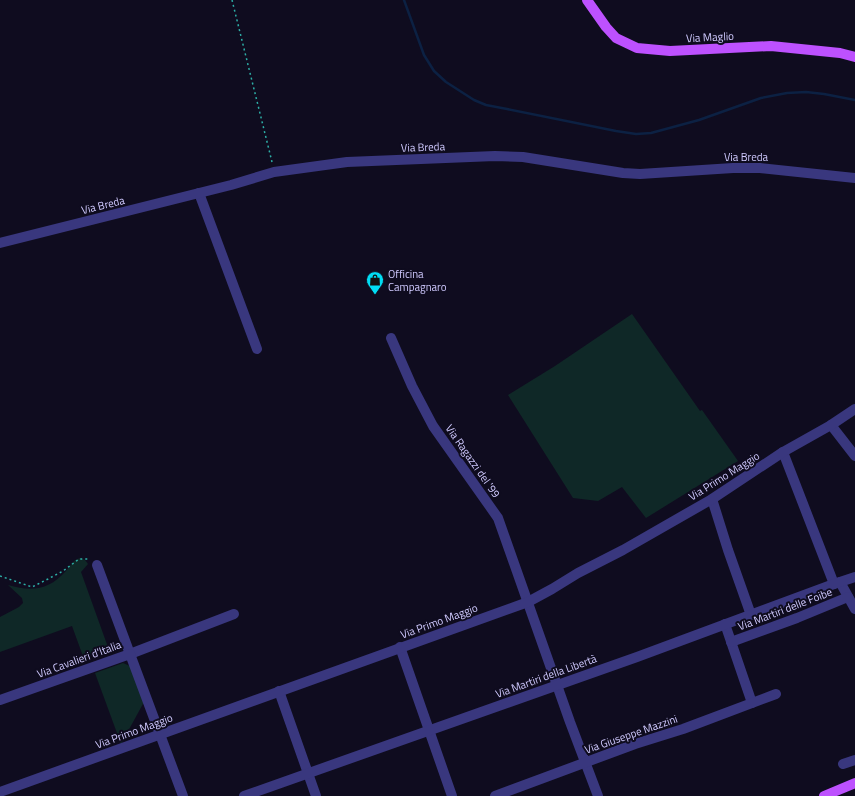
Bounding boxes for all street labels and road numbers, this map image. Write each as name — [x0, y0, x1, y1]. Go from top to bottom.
street label: Via Maglio — [686, 28, 735, 46]
street label: Via Breda — [401, 138, 446, 156]
street label: Via Breda — [724, 149, 769, 165]
street label: Via Breda — [80, 192, 127, 218]
street label: Via Ragazzi del '99 — [442, 421, 504, 501]
street label: Via Primo Maggio — [685, 448, 763, 504]
street label: Via Martiri delle Foibe — [736, 583, 835, 634]
street label: Via Primo Maggio — [398, 600, 480, 642]
street label: Via Cavalieri d'Italia — [35, 636, 124, 682]
street label: Via Martiri della Libertà — [493, 650, 599, 702]
street label: Via Primo Maggio — [93, 710, 175, 752]
street label: Via Giuseppe Mazzini — [582, 711, 680, 757]

